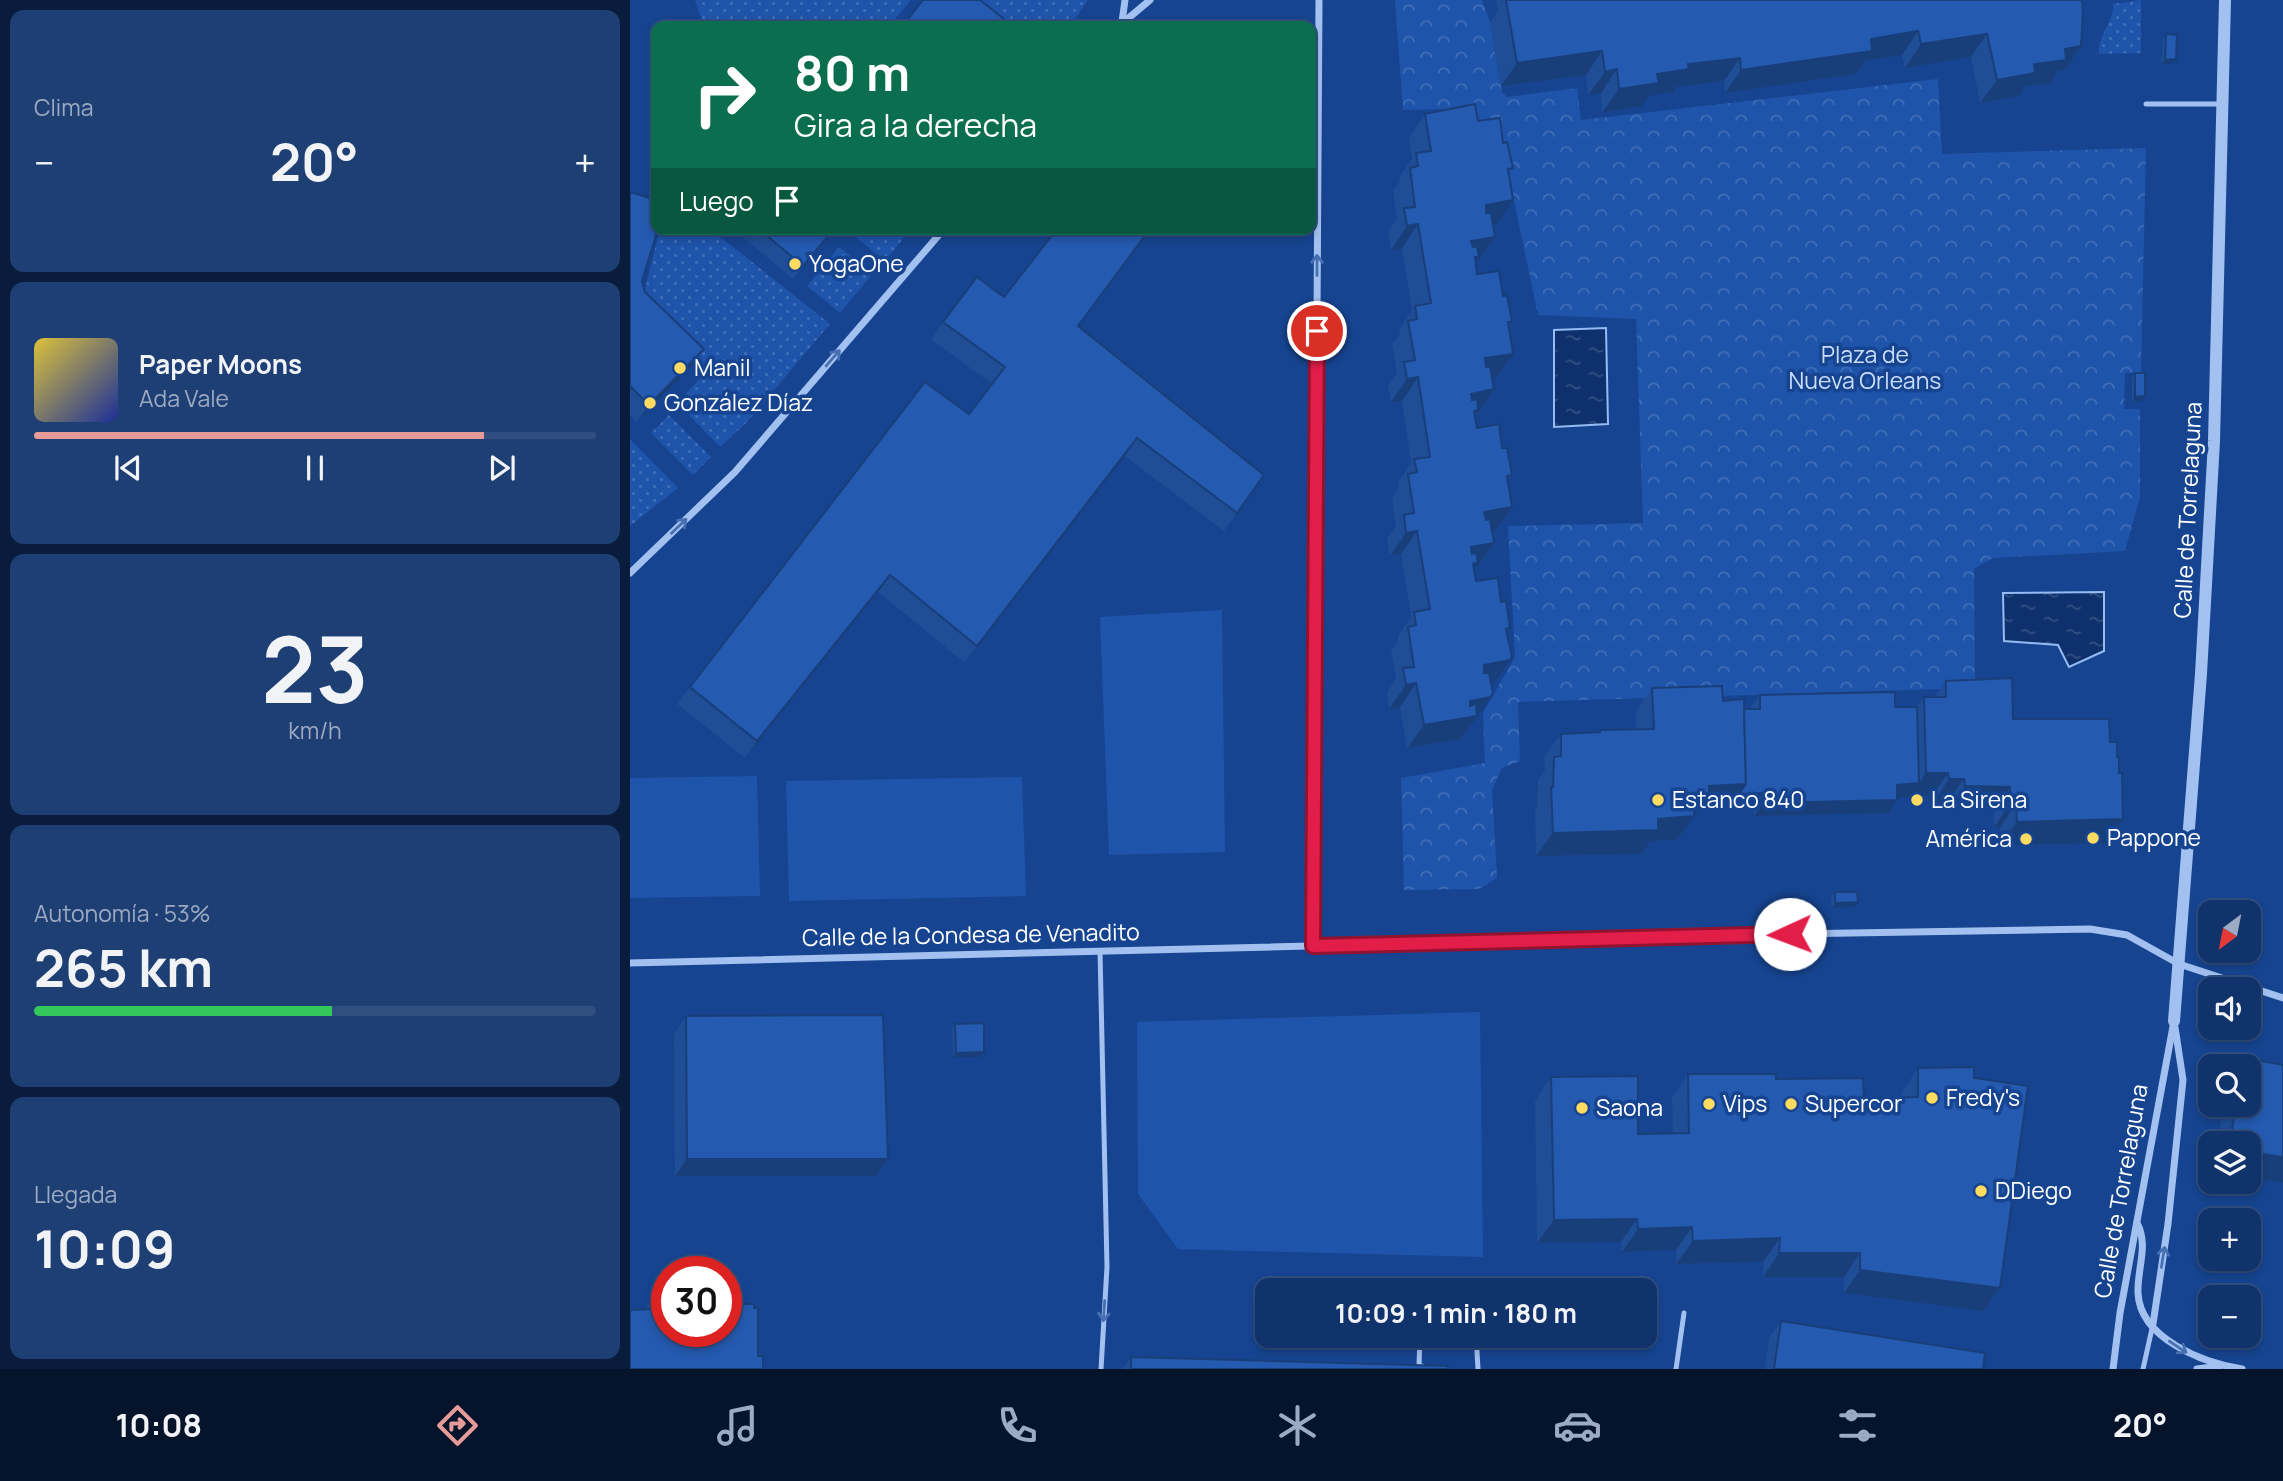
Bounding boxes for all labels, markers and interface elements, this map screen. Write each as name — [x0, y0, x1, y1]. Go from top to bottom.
text: 80 m — [794, 39, 910, 106]
icon: right — [679, 49, 770, 140]
text: Clima — [34, 91, 93, 123]
text: Gira a la derecha — [794, 103, 1037, 147]
text: 20° — [270, 126, 359, 197]
text: − — [34, 136, 55, 188]
text: + — [574, 136, 596, 188]
icon: arrive — [768, 182, 806, 220]
text: Luego — [679, 183, 754, 219]
place label: YogaOne — [809, 247, 904, 279]
one-way arrow — [1310, 254, 1324, 277]
marker: YogaOne — [787, 256, 803, 272]
pin — [1287, 301, 1347, 361]
icon: arrive — [1298, 312, 1336, 350]
park label: Plaza de Nueva Orleans — [1789, 338, 1941, 396]
text: Paper Moons — [139, 346, 302, 382]
one-way arrow — [825, 350, 841, 368]
place label: Manil — [694, 351, 751, 383]
marker: Manil — [672, 360, 688, 376]
text: Ada Vale — [139, 382, 229, 414]
place label: González Díaz — [664, 386, 813, 418]
marker: González Díaz — [642, 395, 658, 411]
street label: Calle de Torrelaguna — [2165, 401, 2209, 619]
icon: previous — [109, 449, 147, 487]
icon: pause — [296, 449, 334, 487]
icon: next — [483, 449, 521, 487]
one-way arrow — [670, 517, 687, 534]
text: 23 — [261, 606, 369, 730]
text: km/h — [288, 714, 342, 746]
place label: Estanco 840 — [1672, 783, 1804, 815]
place label: La Sirena — [1931, 783, 2027, 815]
marker: Estanco 840 — [1650, 792, 1666, 808]
marker: La Sirena — [1909, 792, 1925, 808]
place label: Pappone — [2107, 821, 2201, 853]
place label: América — [1925, 822, 2012, 854]
marker: Pappone — [2085, 830, 2101, 846]
marker: América — [2018, 831, 2034, 847]
text: Autonomía · 53% — [34, 897, 211, 929]
position arrow — [1753, 897, 1827, 971]
north arrow — [2198, 900, 2261, 962]
map controls — [2198, 900, 2261, 1348]
street label: Calle de la Condesa de Venadito — [802, 915, 1140, 953]
text: 265 km — [34, 932, 213, 1003]
button: sound — [2198, 977, 2261, 1040]
button: search — [2198, 1054, 2261, 1117]
place label: Fredy's — [1946, 1081, 2020, 1113]
street label: Calle de Torrelaguna — [2085, 1081, 2155, 1300]
place label: Vips — [1723, 1087, 1767, 1119]
place label: Supercor — [1805, 1087, 1902, 1119]
marker: Fredy's — [1924, 1090, 1940, 1106]
place label: Saona — [1596, 1091, 1663, 1123]
marker: Vips — [1701, 1096, 1717, 1112]
marker: Supercor — [1783, 1096, 1799, 1112]
marker: Saona — [1574, 1100, 1590, 1116]
button: layers — [2198, 1131, 2261, 1194]
place label: DDiego — [1995, 1174, 2072, 1206]
text: Llegada — [34, 1178, 117, 1210]
marker: DDiego — [1973, 1183, 1989, 1199]
button: + — [2198, 1208, 2261, 1271]
text: 10:09 — [34, 1213, 175, 1284]
one-way arrow — [2157, 1246, 2170, 1269]
speed limit sign: 30 — [651, 1256, 742, 1347]
button: − — [2198, 1285, 2261, 1348]
text: 10:09 · 1 min · 180 m — [1335, 1295, 1577, 1331]
one-way arrow — [1097, 1299, 1110, 1322]
one-way arrow — [2168, 1339, 2187, 1354]
icon: directions — [433, 1401, 482, 1450]
icon: music — [713, 1401, 762, 1450]
icon: phone — [993, 1401, 1042, 1450]
icon: climate — [1273, 1401, 1322, 1450]
icon: car — [1553, 1401, 1602, 1450]
icon: filters — [1833, 1401, 1882, 1450]
text: 10:08 — [115, 1403, 202, 1447]
text: 20° — [2113, 1403, 2167, 1447]

